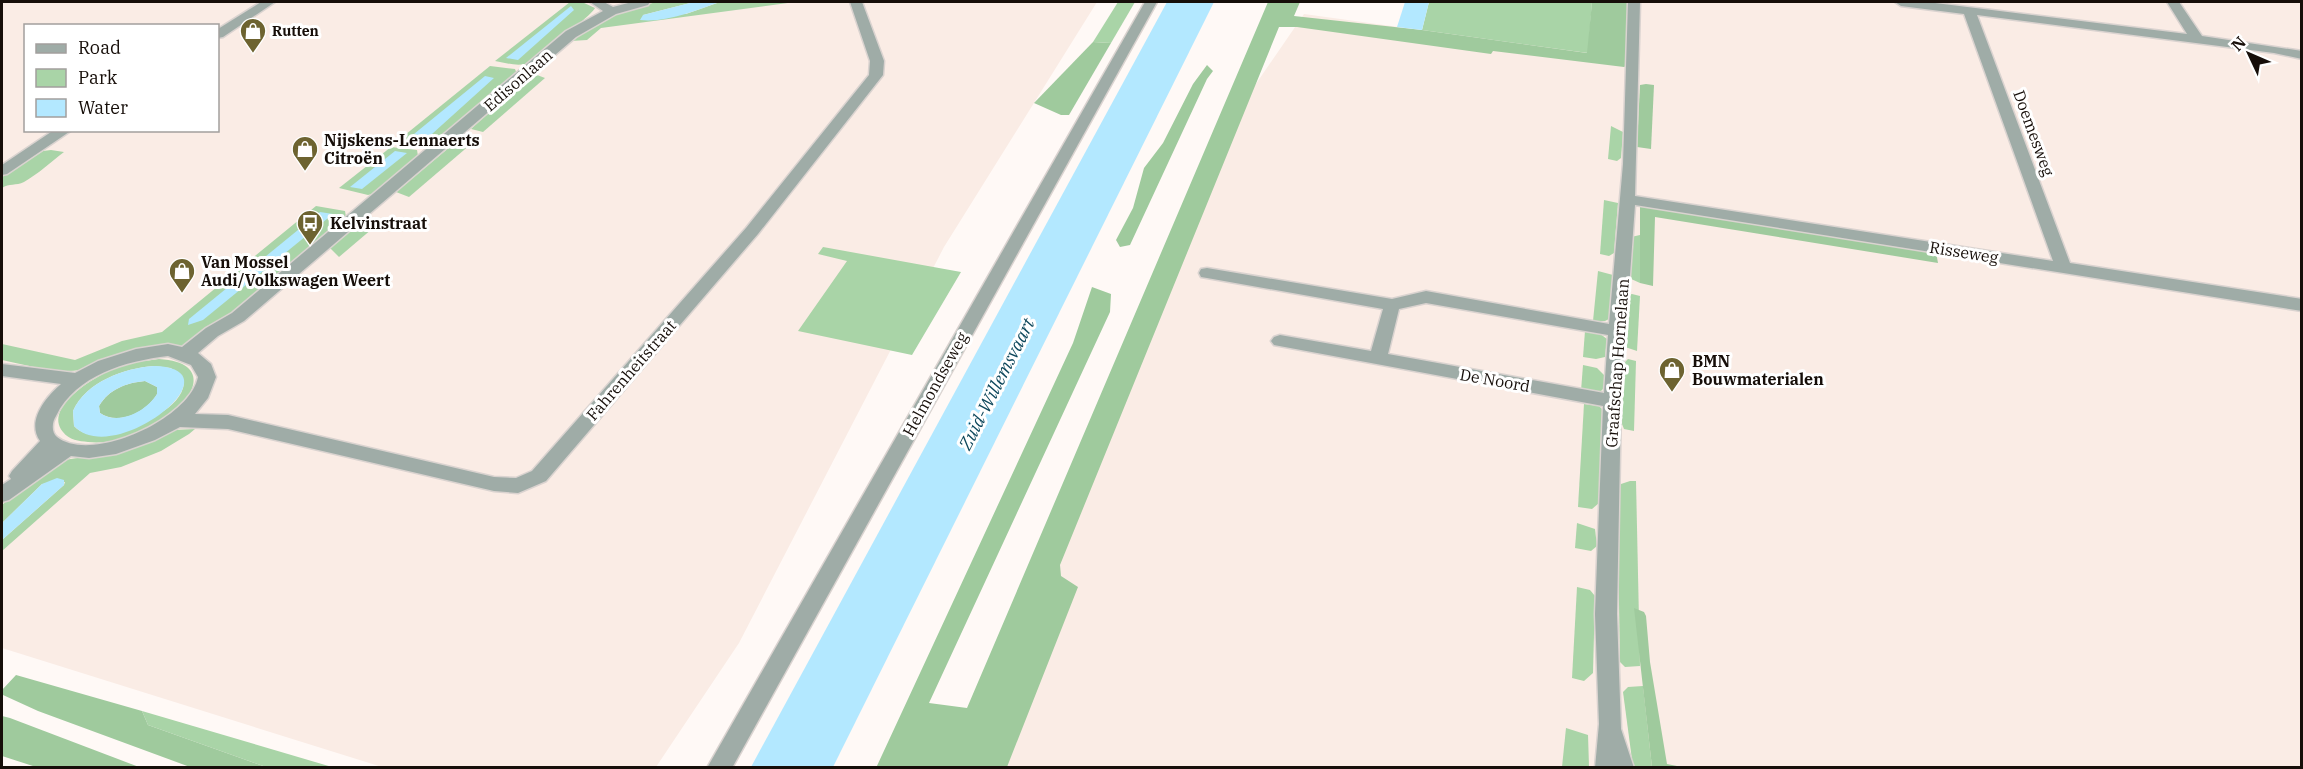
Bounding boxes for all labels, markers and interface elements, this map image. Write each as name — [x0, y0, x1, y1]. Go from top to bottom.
shop icon: Rutten — [238, 16, 268, 54]
place label: Rutten — [272, 22, 319, 40]
legend — [24, 24, 219, 132]
north arrow — [2219, 24, 2279, 84]
text: N — [2227, 32, 2250, 55]
text: Road — [78, 36, 121, 59]
street label: Edisonlaan — [480, 45, 556, 115]
text: Park — [78, 66, 118, 89]
street label: Doemesweg — [2009, 87, 2059, 179]
text: Water — [78, 96, 128, 119]
place label: Nijskens-Lennaerts Citroën — [324, 130, 480, 168]
shop icon: Nijskens-Lennaerts Citroën — [290, 134, 320, 172]
bus stop icon: Kelvinstraat — [295, 208, 325, 246]
place label: Kelvinstraat — [330, 213, 427, 233]
street label: Risseweg — [1928, 237, 2000, 267]
place label: Van Mossel Audi/Volkswagen Weert — [201, 252, 390, 290]
shop icon: Van Mossel Audi/Volkswagen Weert — [167, 256, 197, 294]
street label: Graafschap Hornelaan — [1601, 278, 1633, 448]
water label: Zuid-Willemsvaart — [953, 313, 1040, 454]
street label: Fahrenheitstraat — [582, 315, 680, 424]
street label: Helmondseweg — [898, 328, 972, 440]
place label: BMN Bouwmaterialen — [1692, 351, 1824, 389]
shop icon: BMN Bouwmaterialen — [1657, 355, 1687, 393]
street label: De Noord — [1458, 364, 1532, 396]

